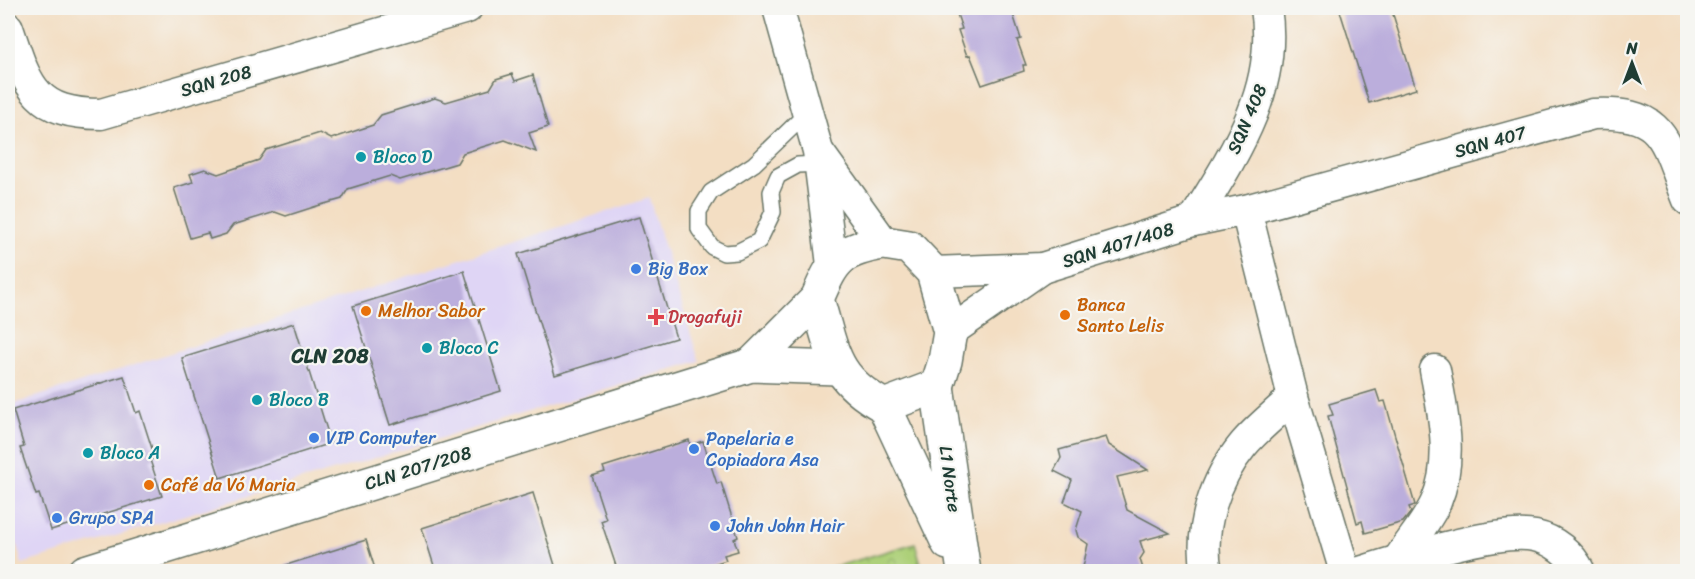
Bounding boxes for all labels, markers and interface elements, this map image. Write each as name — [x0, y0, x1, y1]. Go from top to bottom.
north arrow — [1602, 33, 1662, 93]
text: N — [1625, 34, 1638, 63]
street label: SQN 208 — [177, 56, 256, 106]
street label: SQN 408 — [1218, 79, 1276, 159]
street label: SQN 407 — [1450, 116, 1531, 167]
place label: Bloco D — [373, 141, 432, 173]
marker: Bloco D — [354, 150, 368, 164]
street label: SQN 407/408 — [1058, 213, 1178, 277]
place label: Big Box — [648, 253, 709, 285]
marker: Big Box — [629, 262, 643, 276]
place label: Banca Santo Lelis — [1077, 289, 1165, 342]
place label: Melhor Sabor — [378, 295, 486, 327]
place label: Drogafuji — [668, 301, 743, 333]
marker: Melhor Sabor — [359, 304, 373, 318]
marker: Banca Santo Lelis — [1058, 308, 1072, 322]
marker: Drogafuji — [649, 310, 663, 324]
place label: Bloco C — [439, 332, 499, 364]
district label: CLN 208 — [290, 339, 370, 374]
marker: Bloco C — [420, 341, 434, 355]
place label: Bloco B — [269, 384, 329, 416]
marker: Bloco B — [250, 393, 264, 407]
place label: VIP Computer — [326, 422, 437, 454]
place label: Papelaria e Copiadora Asa — [706, 423, 819, 476]
marker: VIP Computer — [307, 431, 321, 445]
place label: Bloco A — [100, 437, 160, 469]
street label: CLN 207/208 — [361, 437, 476, 499]
marker: Papelaria e Copiadora Asa — [687, 442, 701, 456]
street label: L1 Norte — [929, 444, 971, 514]
marker: Bloco A — [81, 446, 95, 460]
place label: Café da Vó Maria — [161, 469, 296, 501]
marker: Café da Vó Maria — [142, 478, 156, 492]
place label: Grupo SPA — [69, 502, 154, 534]
place label: John John Hair — [726, 510, 846, 542]
marker: Grupo SPA — [50, 511, 64, 525]
marker: John John Hair — [708, 519, 722, 533]

